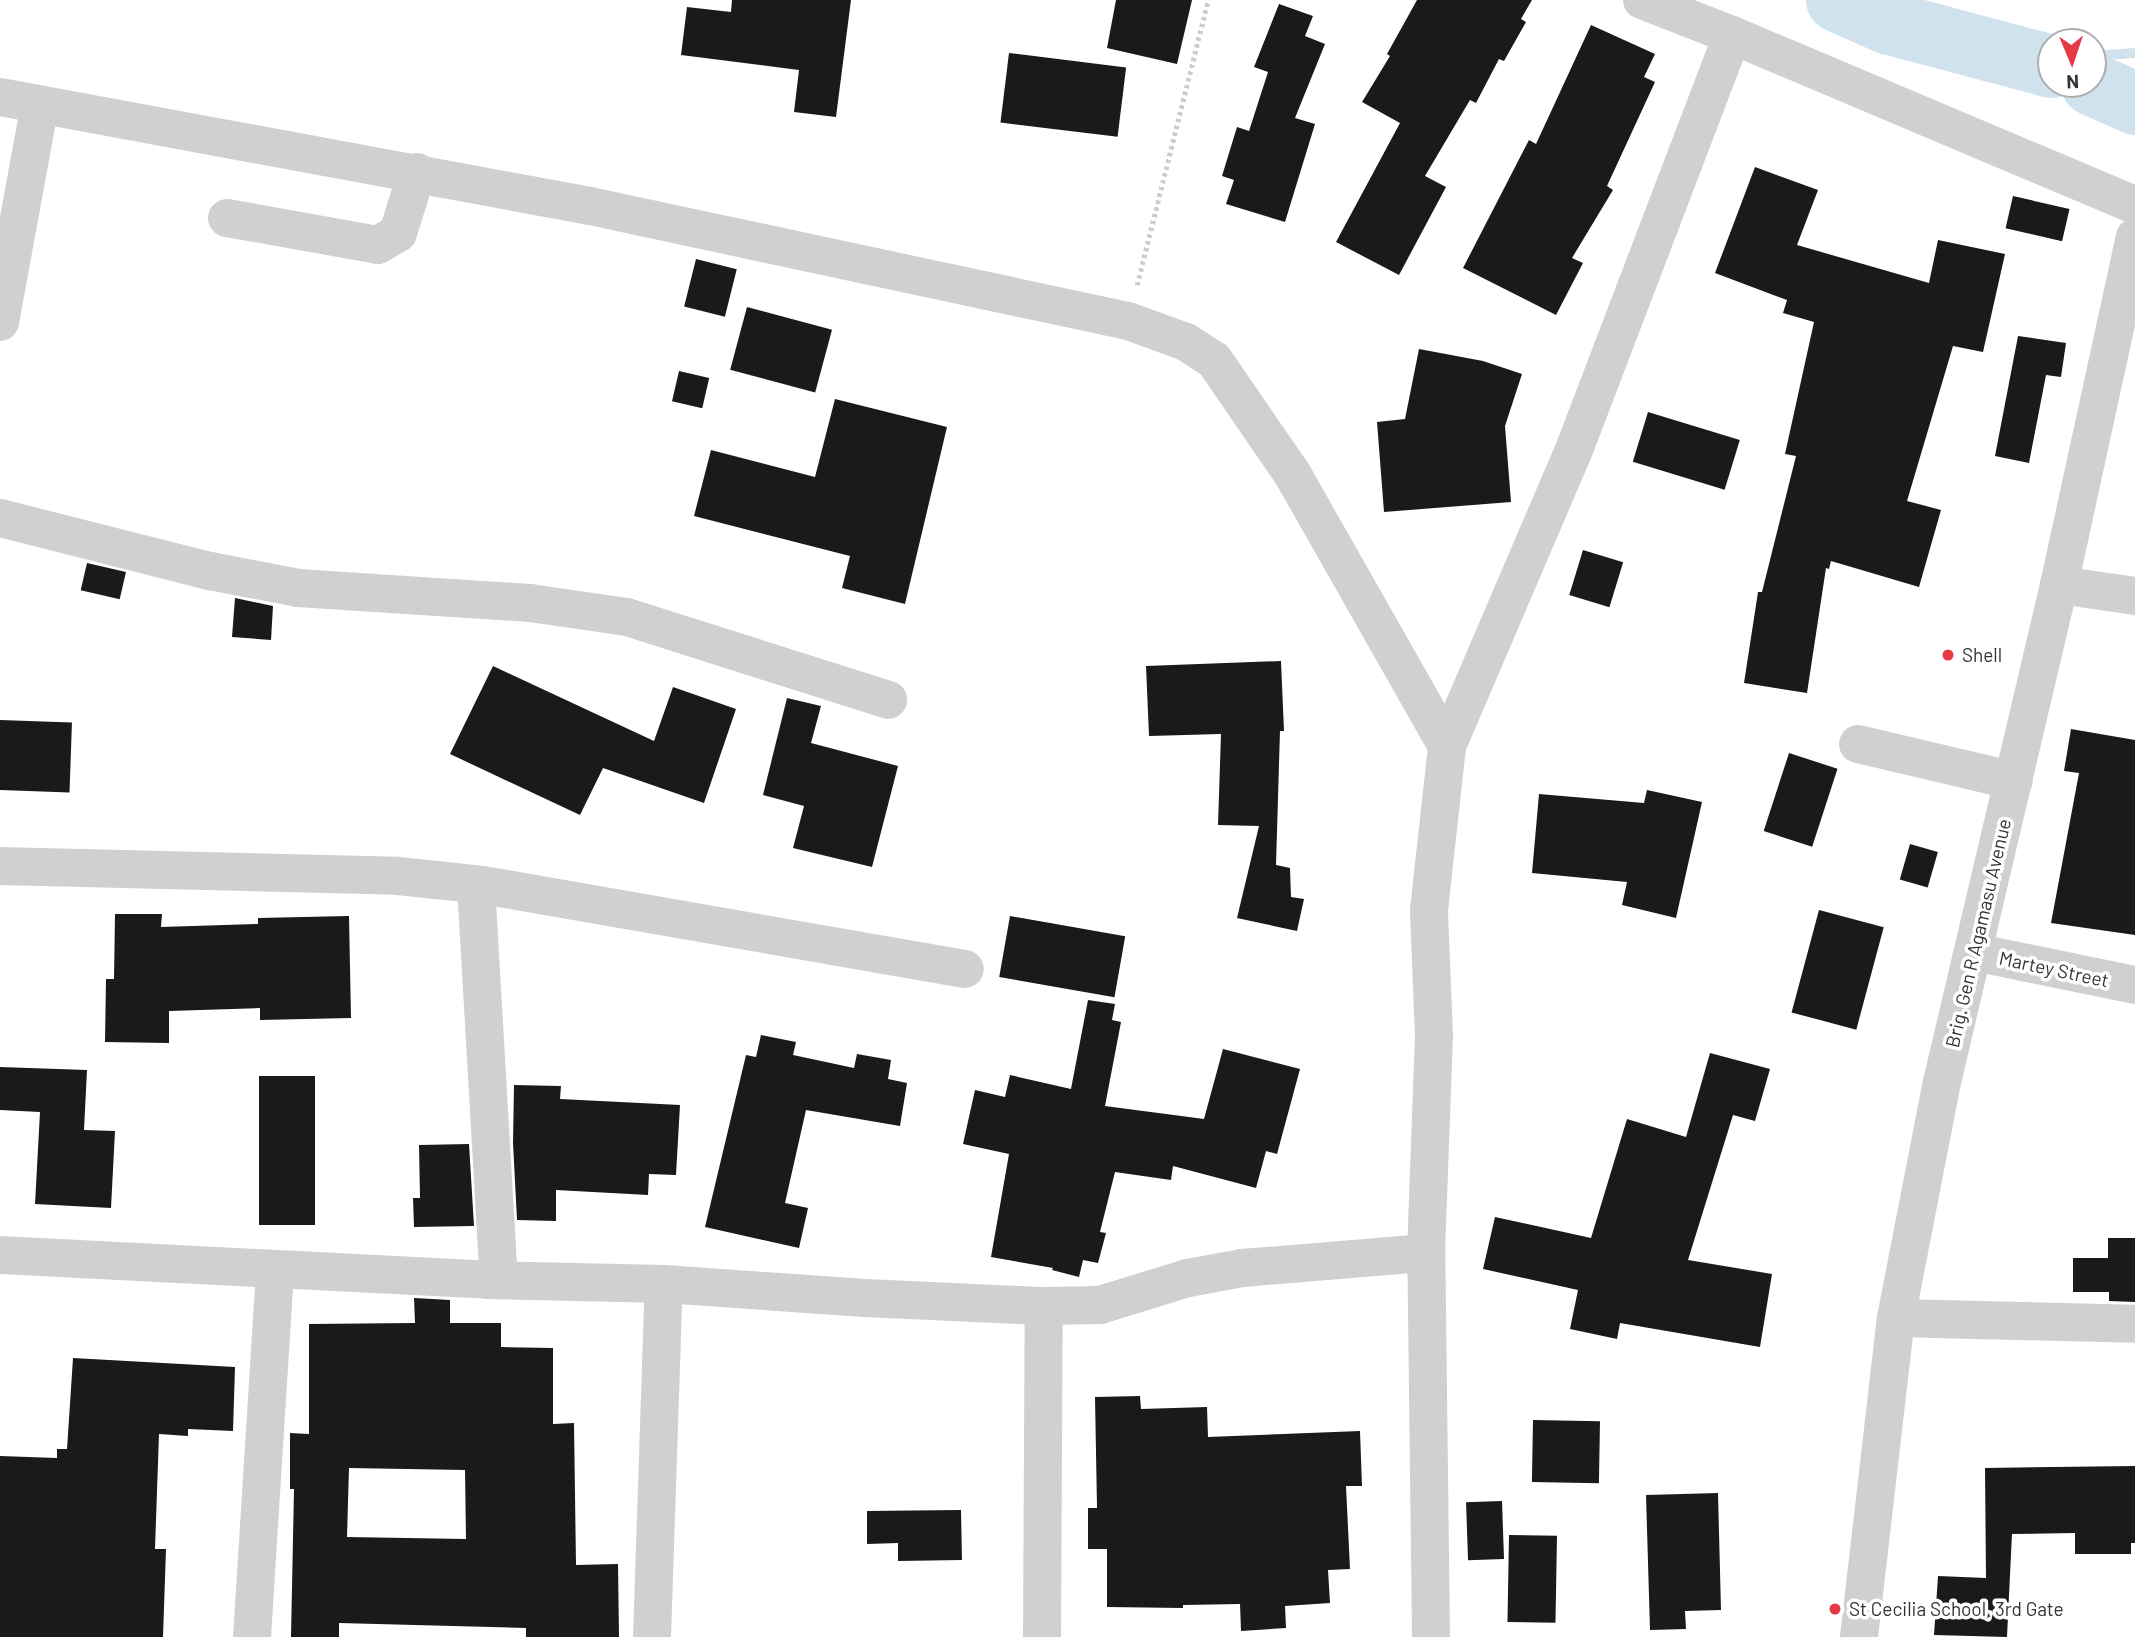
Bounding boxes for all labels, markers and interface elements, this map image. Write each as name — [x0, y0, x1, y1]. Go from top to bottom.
north arrow — [2037, 28, 2107, 98]
text: N — [2066, 71, 2079, 94]
place label: Shell — [1962, 644, 2002, 666]
marker: Shell — [1940, 647, 1956, 663]
street label: Brig. Gen R Agamasu Avenue — [1941, 816, 2015, 1050]
street label: Martey Street — [1997, 946, 2111, 992]
place label: St Cecilia School, 3rd Gate — [1849, 1598, 2064, 1620]
marker: St Cecilia School, 3rd Gate — [1827, 1601, 1843, 1617]

